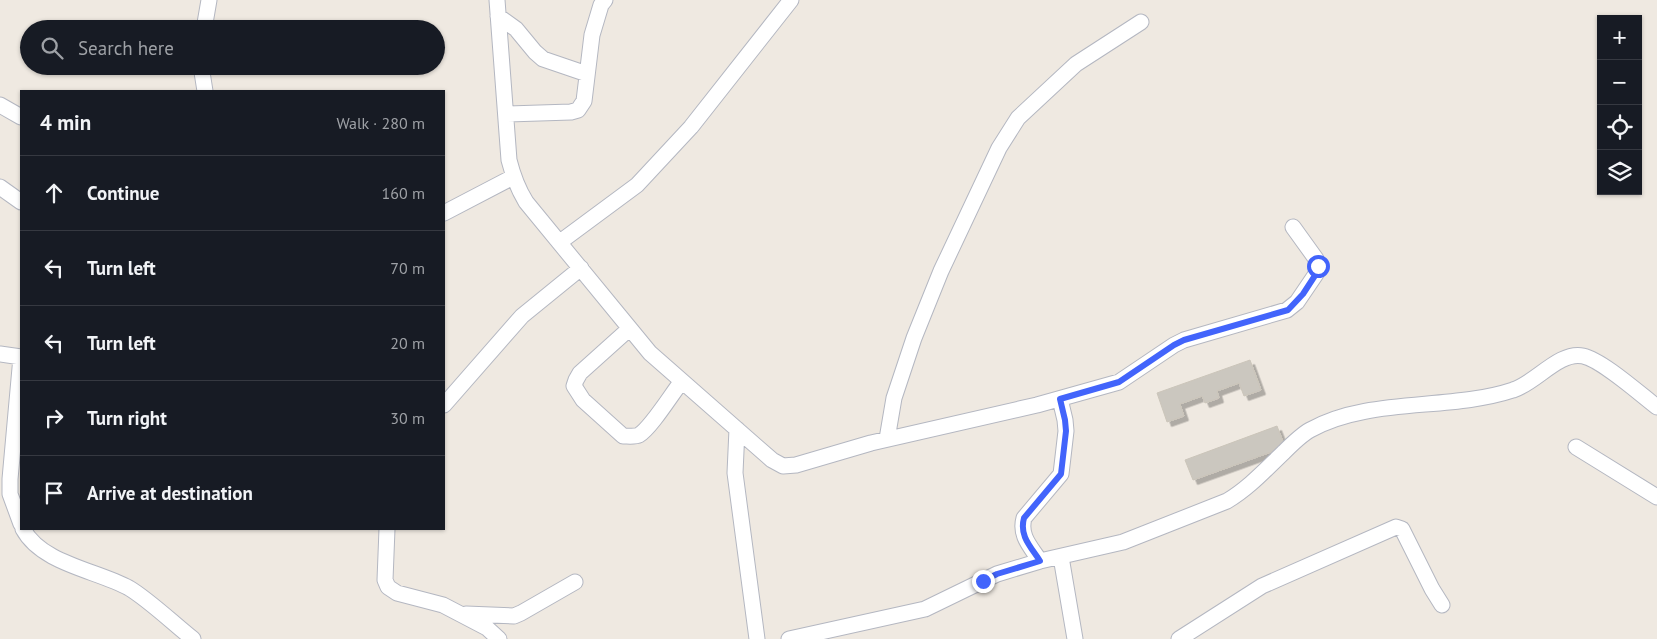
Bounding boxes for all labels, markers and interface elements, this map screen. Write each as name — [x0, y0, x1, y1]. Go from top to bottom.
map controls — [1597, 15, 1642, 195]
button: + — [1597, 15, 1642, 60]
search box — [20, 20, 445, 75]
icon: search — [38, 34, 66, 62]
text: Search here — [78, 36, 174, 60]
button: − — [1597, 60, 1642, 105]
button: locate — [1597, 105, 1642, 150]
text: 4 min — [40, 109, 91, 136]
text: Walk · 280 m — [336, 113, 425, 133]
button: layers — [1597, 150, 1642, 195]
icon: ahead — [40, 179, 68, 207]
text: Continue — [87, 181, 159, 205]
text: 160 m — [382, 183, 425, 203]
icon: left — [40, 254, 68, 282]
route start — [1307, 255, 1330, 278]
text: Turn left — [87, 256, 156, 280]
text: 70 m — [390, 258, 425, 278]
icon: left — [40, 329, 68, 357]
text: Turn left — [87, 331, 156, 355]
text: 20 m — [390, 333, 425, 353]
icon: right — [40, 404, 68, 432]
text: Turn right — [87, 406, 167, 430]
text: 30 m — [390, 408, 425, 428]
icon: arrive — [40, 479, 68, 507]
text: Arrive at destination — [87, 481, 253, 505]
route end — [972, 570, 995, 593]

